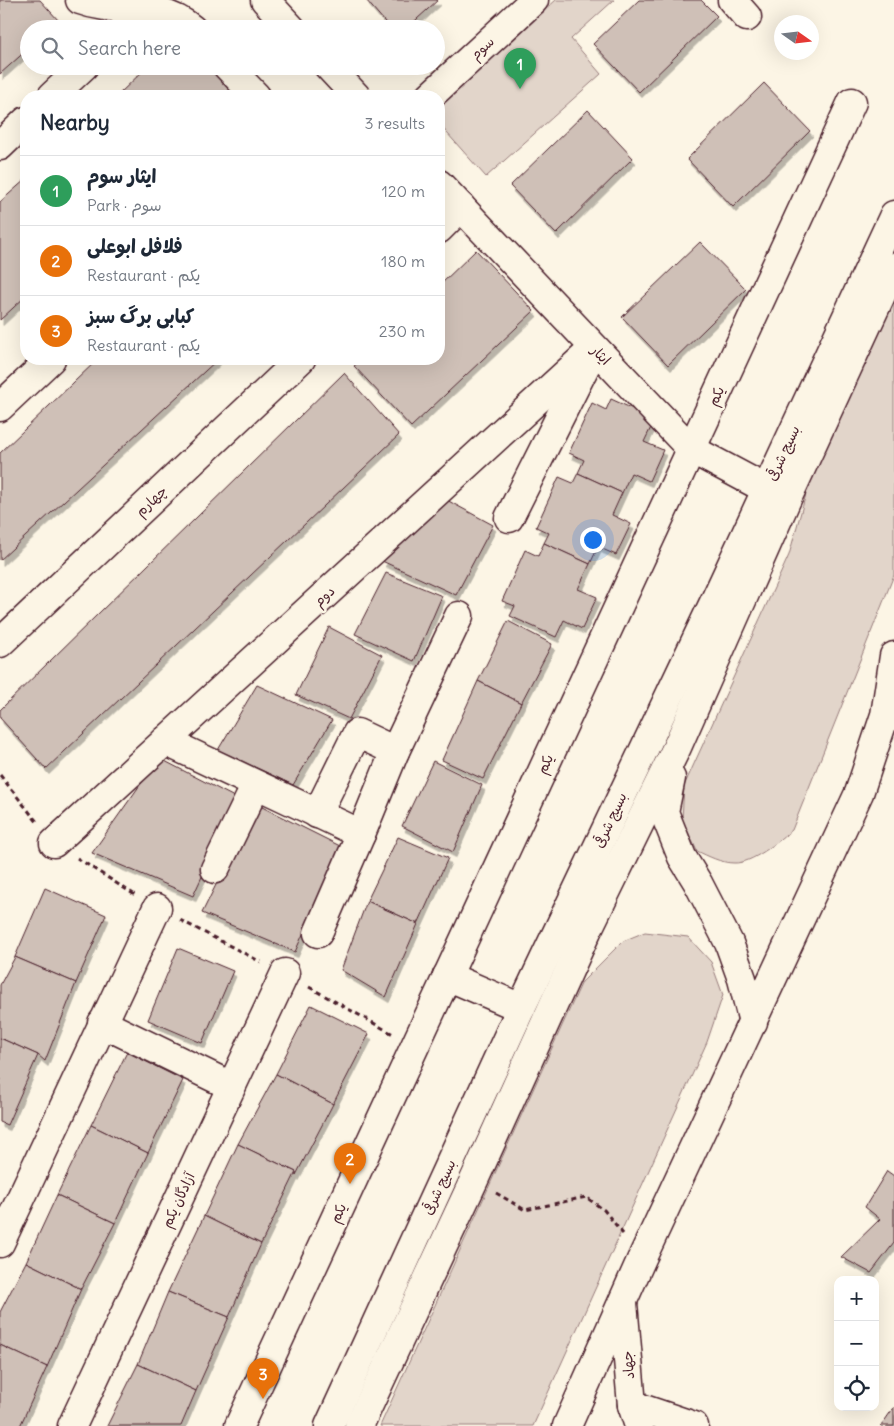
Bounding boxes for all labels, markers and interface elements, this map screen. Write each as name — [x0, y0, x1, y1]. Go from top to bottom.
north arrow — [774, 15, 819, 60]
search box — [20, 20, 445, 75]
street label: سوم — [466, 32, 500, 66]
icon: search — [38, 34, 66, 62]
text: Search here — [78, 36, 181, 60]
pin: 1 — [504, 48, 536, 89]
text: Nearby — [40, 109, 110, 136]
text: 3 results — [365, 113, 425, 133]
text: ایثار سوم — [87, 164, 156, 188]
text: 1 — [53, 181, 59, 201]
text: 120 m — [382, 181, 425, 201]
text: Park · سوم — [87, 195, 162, 215]
text: فلافل ابوعلی — [87, 234, 183, 258]
text: 2 — [52, 251, 60, 271]
text: 180 m — [381, 251, 425, 271]
text: Restaurant · یکم — [87, 265, 200, 285]
text: کبابی برگ سبز — [87, 304, 194, 328]
text: 3 — [51, 321, 61, 341]
text: 230 m — [379, 321, 425, 341]
text: Restaurant · یکم — [87, 335, 200, 355]
street label: ایثار — [587, 341, 615, 369]
street label: یکم — [704, 383, 730, 410]
street label: بسیج شرقی — [762, 422, 805, 484]
street label: چهارم — [131, 482, 172, 522]
your location — [580, 527, 606, 553]
street label: دوم — [310, 582, 340, 612]
street label: یکم — [533, 751, 559, 778]
street label: بسیج شرقی — [589, 789, 632, 851]
pin: 2 — [334, 1143, 366, 1184]
street label: بسیج شرقی — [418, 1156, 461, 1218]
street label: آزادگان یکم — [157, 1169, 201, 1231]
street label: یکم — [326, 1200, 352, 1227]
map controls — [834, 1276, 879, 1411]
button: + — [834, 1276, 879, 1321]
button: − — [834, 1321, 879, 1366]
street label: جهاد — [618, 1350, 638, 1380]
pin: 3 — [247, 1358, 279, 1399]
button: locate — [834, 1366, 879, 1411]

